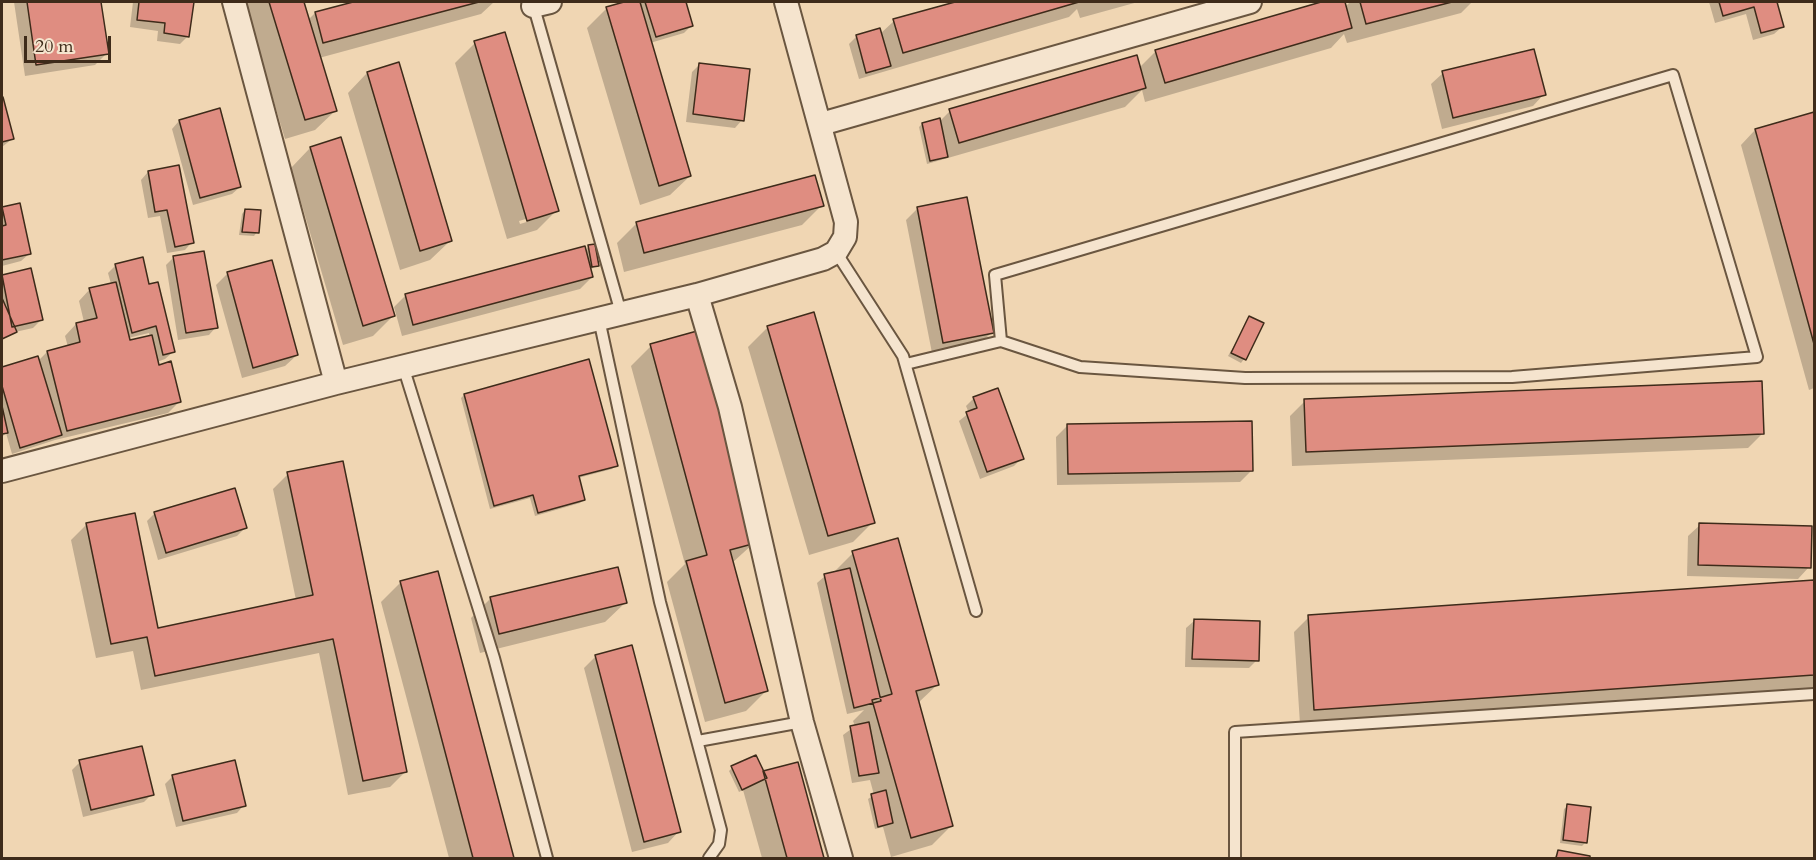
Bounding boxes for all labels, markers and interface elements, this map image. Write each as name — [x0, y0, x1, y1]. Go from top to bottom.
scale bar — [27, 24, 114, 62]
text: 20 m — [35, 34, 74, 59]

